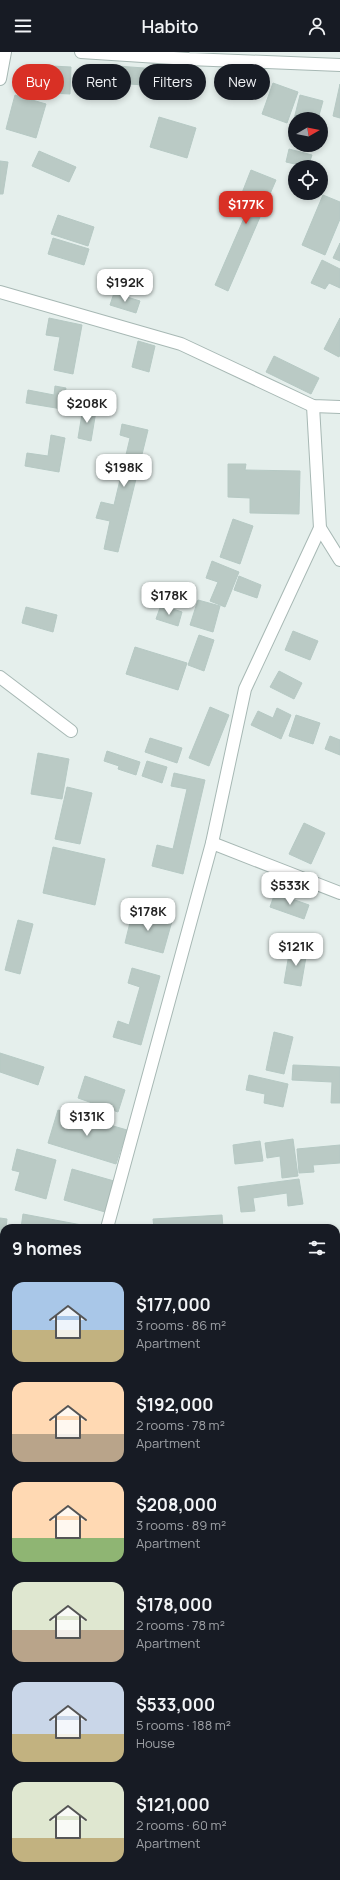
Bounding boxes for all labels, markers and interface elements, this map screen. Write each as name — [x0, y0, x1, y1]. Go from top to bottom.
text: Habito — [142, 14, 198, 38]
icon: menu — [12, 15, 34, 37]
icon: person — [306, 15, 328, 37]
chip: Buy — [12, 64, 64, 100]
chip: Rent — [72, 64, 131, 100]
chip: Filters — [139, 64, 206, 100]
chip: New — [214, 64, 270, 100]
north arrow — [288, 112, 328, 152]
map controls — [288, 112, 328, 200]
button: locate — [288, 160, 328, 200]
pin: $177K — [218, 191, 274, 225]
text: $177K — [228, 195, 264, 213]
pin: $192K — [97, 269, 153, 303]
text: $192K — [106, 273, 144, 291]
pin: $208K — [59, 390, 115, 424]
text: $208K — [67, 394, 107, 412]
pin: $198K — [96, 454, 152, 488]
text: $198K — [105, 458, 143, 476]
pin: $178K — [141, 582, 197, 616]
text: $178K — [150, 586, 188, 604]
pin: $533K — [262, 872, 318, 906]
text: $533K — [270, 876, 310, 894]
pin: $178K — [120, 898, 176, 932]
text: $178K — [129, 902, 167, 920]
pin: $121K — [268, 933, 324, 967]
text: $121K — [278, 937, 314, 955]
pin: $131K — [59, 1103, 115, 1137]
text: $131K — [69, 1107, 105, 1125]
text: 9 homes — [12, 1237, 82, 1260]
icon: filters — [306, 1237, 328, 1259]
text: $177,000 — [136, 1293, 211, 1316]
icon: home — [44, 1298, 92, 1346]
text: 3 rooms · 86 m² — [136, 1316, 226, 1334]
text: Apartment — [136, 1334, 200, 1352]
text: $192,000 — [136, 1393, 214, 1416]
icon: home — [44, 1398, 92, 1446]
text: 2 rooms · 78 m² — [136, 1416, 225, 1434]
text: Apartment — [136, 1434, 200, 1452]
text: $208,000 — [136, 1493, 217, 1516]
icon: home — [44, 1498, 92, 1546]
text: 3 rooms · 89 m² — [136, 1516, 226, 1534]
text: Apartment — [136, 1534, 200, 1552]
text: $178,000 — [136, 1593, 212, 1616]
icon: home — [44, 1598, 92, 1646]
text: 2 rooms · 78 m² — [136, 1616, 225, 1634]
text: Apartment — [136, 1634, 200, 1652]
text: $533,000 — [136, 1693, 215, 1716]
icon: home — [44, 1698, 92, 1746]
text: 5 rooms · 188 m² — [136, 1716, 231, 1734]
text: House — [136, 1734, 175, 1752]
text: $121,000 — [136, 1793, 210, 1816]
icon: home — [44, 1798, 92, 1846]
text: 2 rooms · 60 m² — [136, 1816, 227, 1834]
text: Apartment — [136, 1834, 200, 1852]

